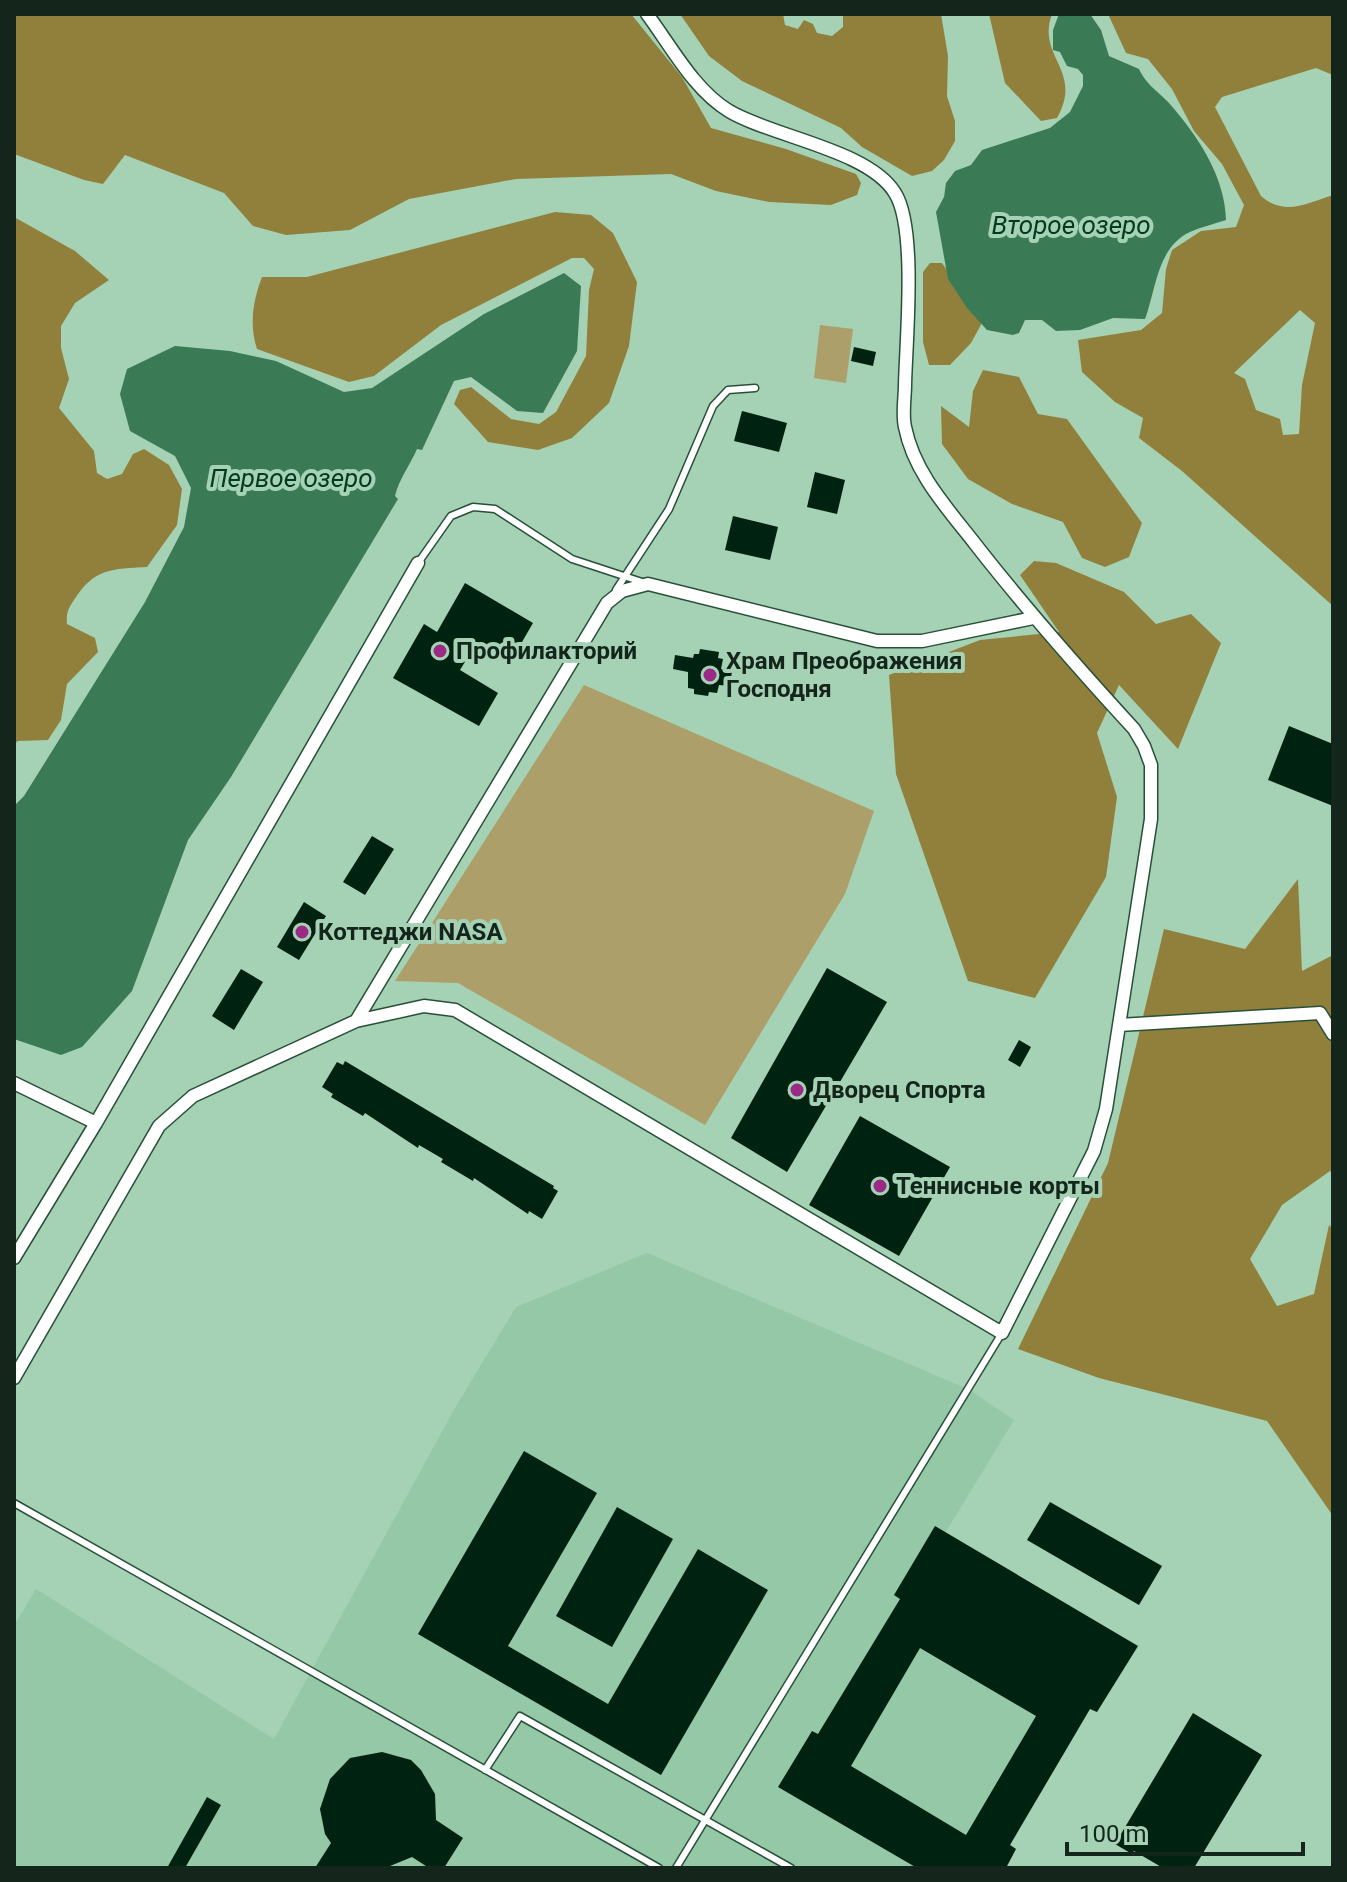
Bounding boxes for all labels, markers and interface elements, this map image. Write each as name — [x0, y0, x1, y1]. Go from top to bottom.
water label: Второе озеро — [991, 210, 1151, 240]
water label: Первое озеро — [209, 463, 373, 493]
place label: Профилакторий — [456, 637, 637, 665]
marker: Профилакторий — [431, 642, 449, 660]
place label: Храм Преображения Господня — [726, 647, 963, 703]
marker: Храм Преображения Господня — [701, 666, 719, 684]
place label: Коттеджи NASA — [318, 918, 503, 946]
marker: Коттеджи NASA — [293, 923, 311, 941]
place label: Дворец Спорта — [813, 1076, 986, 1104]
marker: Дворец Спорта — [788, 1081, 806, 1099]
place label: Теннисные корты — [896, 1172, 1100, 1200]
marker: Теннисные корты — [871, 1177, 889, 1195]
scale bar — [1067, 1806, 1303, 1856]
text: 100 m — [1079, 1820, 1146, 1848]

